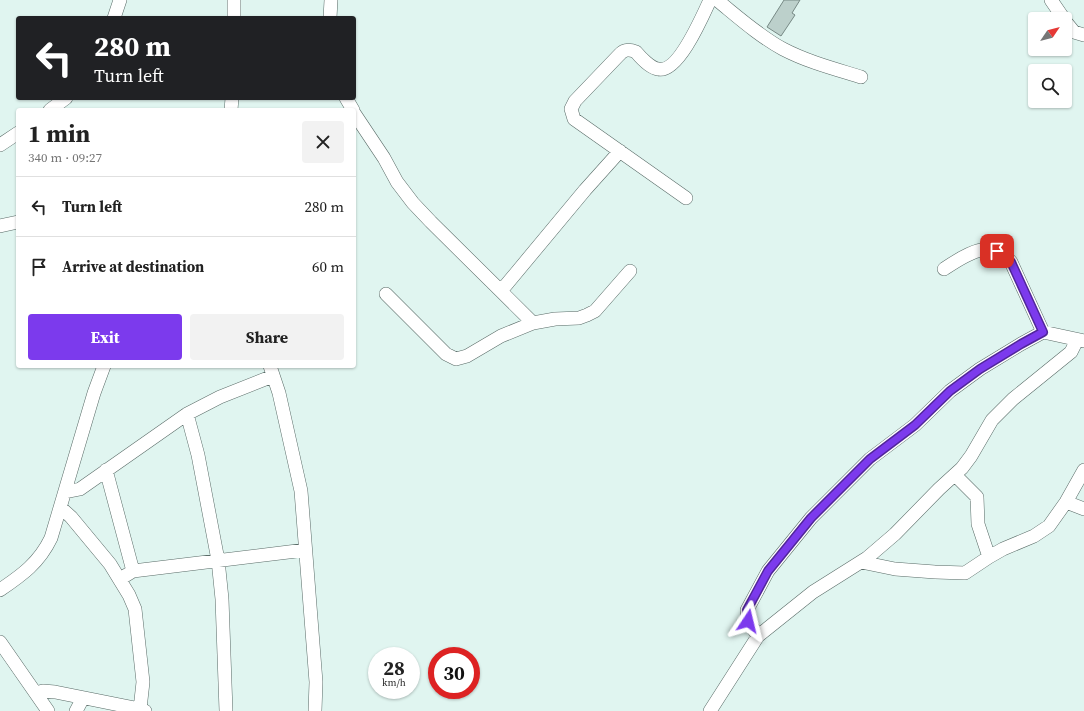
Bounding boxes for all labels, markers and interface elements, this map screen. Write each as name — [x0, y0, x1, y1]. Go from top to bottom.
north arrow — [1028, 12, 1072, 56]
map controls — [1028, 12, 1072, 108]
text: 280 m — [94, 27, 171, 65]
icon: left — [28, 32, 80, 84]
text: Turn left — [94, 63, 164, 88]
button: search — [1028, 64, 1072, 108]
text: 1 min — [28, 117, 90, 150]
button: close — [302, 121, 344, 163]
text: 340 m · 09:27 — [28, 149, 102, 166]
icon: left — [28, 196, 50, 218]
text: Turn left — [62, 196, 122, 217]
text: 280 m — [304, 196, 344, 217]
pin — [980, 234, 1014, 268]
icon: arrive — [986, 240, 1008, 262]
icon: arrive — [28, 256, 50, 278]
text: Arrive at destination — [62, 256, 204, 277]
text: 60 m — [312, 256, 344, 277]
button: Exit — [28, 314, 182, 360]
button: Share — [190, 314, 344, 360]
position arrow — [727, 600, 769, 642]
speed limit sign: 30 — [428, 647, 480, 699]
text: 28 — [383, 654, 405, 682]
text: km/h — [382, 676, 406, 689]

